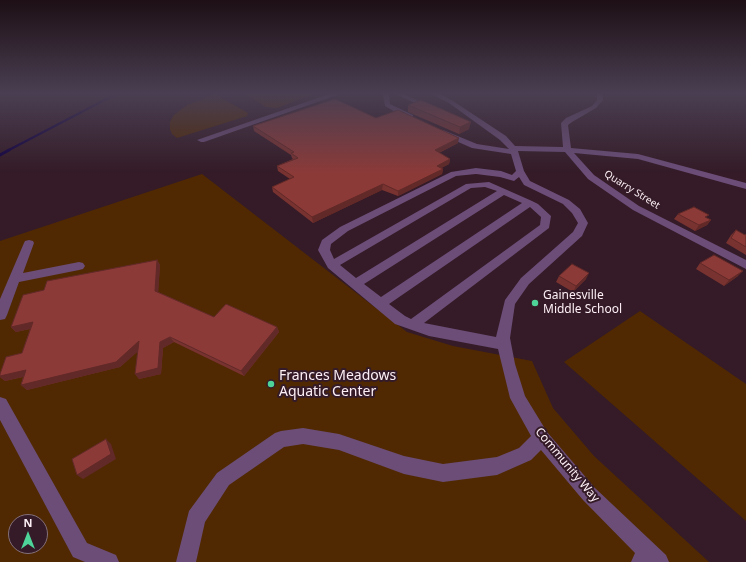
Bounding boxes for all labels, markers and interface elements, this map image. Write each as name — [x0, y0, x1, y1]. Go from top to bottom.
street label: Quarry Street — [602, 168, 662, 212]
place label: Gainesville Middle School — [543, 289, 622, 317]
marker: Gainesville Middle School — [530, 298, 540, 308]
place label: Frances Meadows Aquatic Center — [279, 368, 396, 400]
marker: Frances Meadows Aquatic Center — [266, 379, 276, 389]
street label: Community Way — [532, 425, 602, 505]
north arrow — [8, 514, 48, 554]
text: N — [24, 515, 32, 530]

